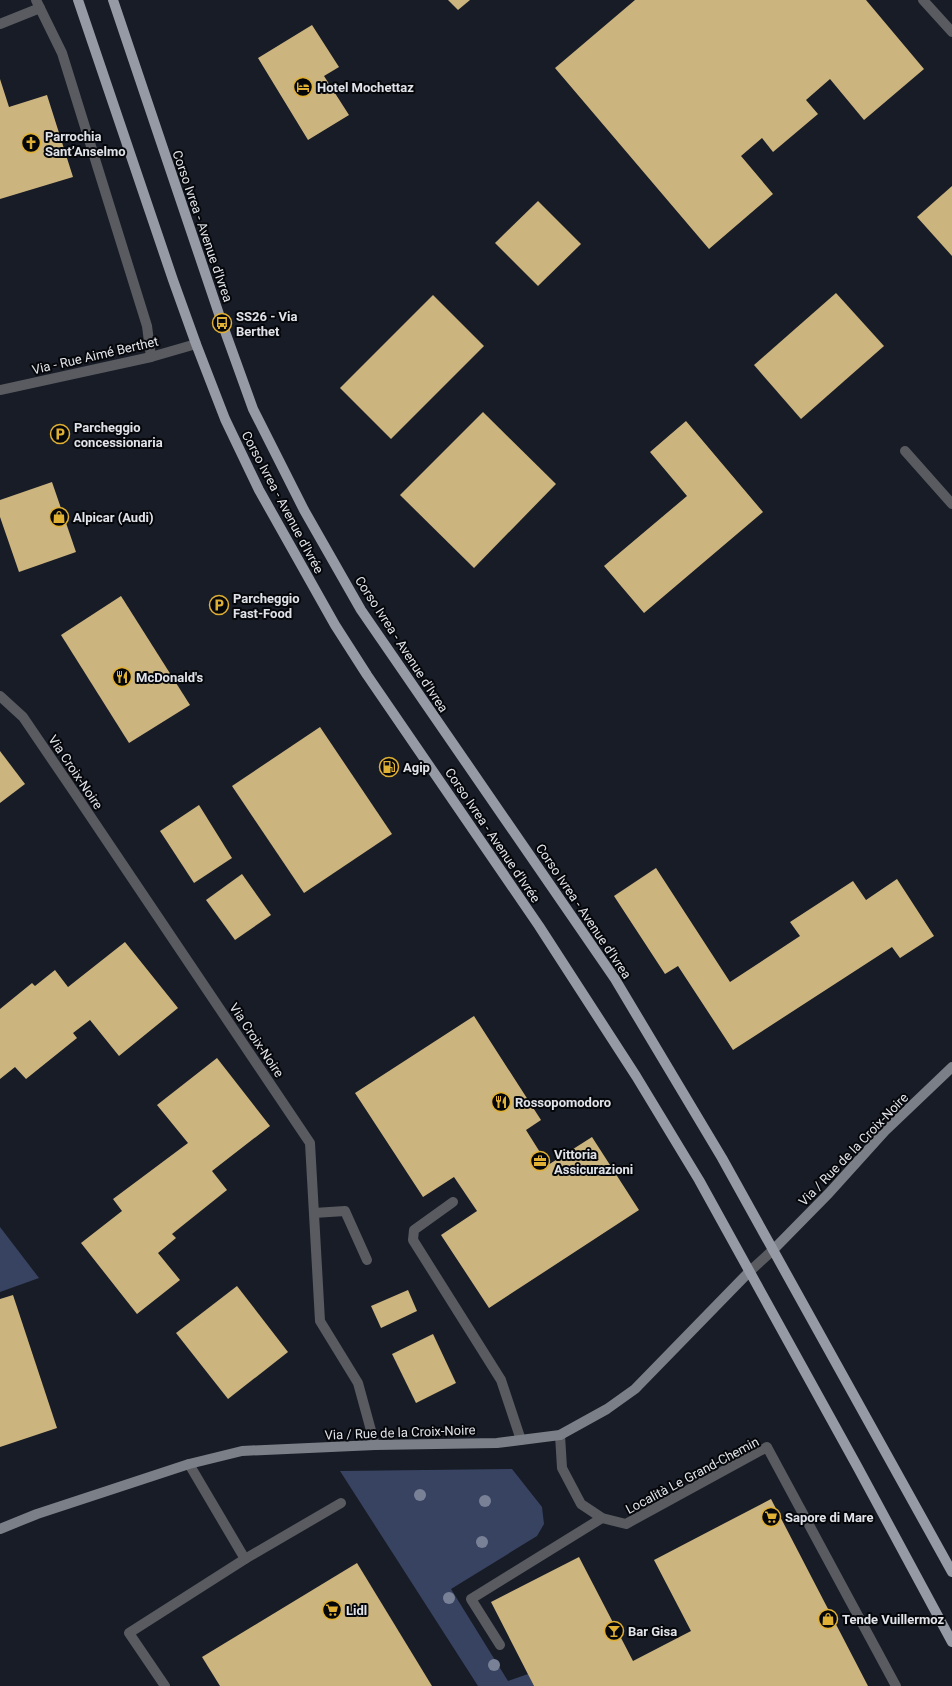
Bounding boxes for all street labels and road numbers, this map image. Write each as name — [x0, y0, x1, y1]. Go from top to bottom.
street label: Corso Ivrea - Avenue d'Ivrea — [170, 148, 236, 304]
street label: Via - Rue Aimé Berthet — [30, 334, 160, 377]
street label: Corso Ivrea - Avenue d'Ivrée — [239, 429, 327, 576]
street label: Corso Ivrea - Avenue d'Ivrea — [352, 573, 451, 715]
street label: Via Croix-Noire — [45, 732, 106, 812]
street label: Corso Ivrea - Avenue d'Ivrée — [442, 765, 543, 905]
street label: Corso Ivrea - Avenue d'Ivrea — [533, 841, 634, 981]
street label: Via Croix-Noire — [226, 1000, 287, 1080]
street label: Via / Rue de la Croix-Noire — [796, 1090, 911, 1209]
street label: Via / Rue de la Croix-Noire — [324, 1422, 476, 1443]
street label: Località Le Grand-Chemin — [623, 1434, 761, 1517]

